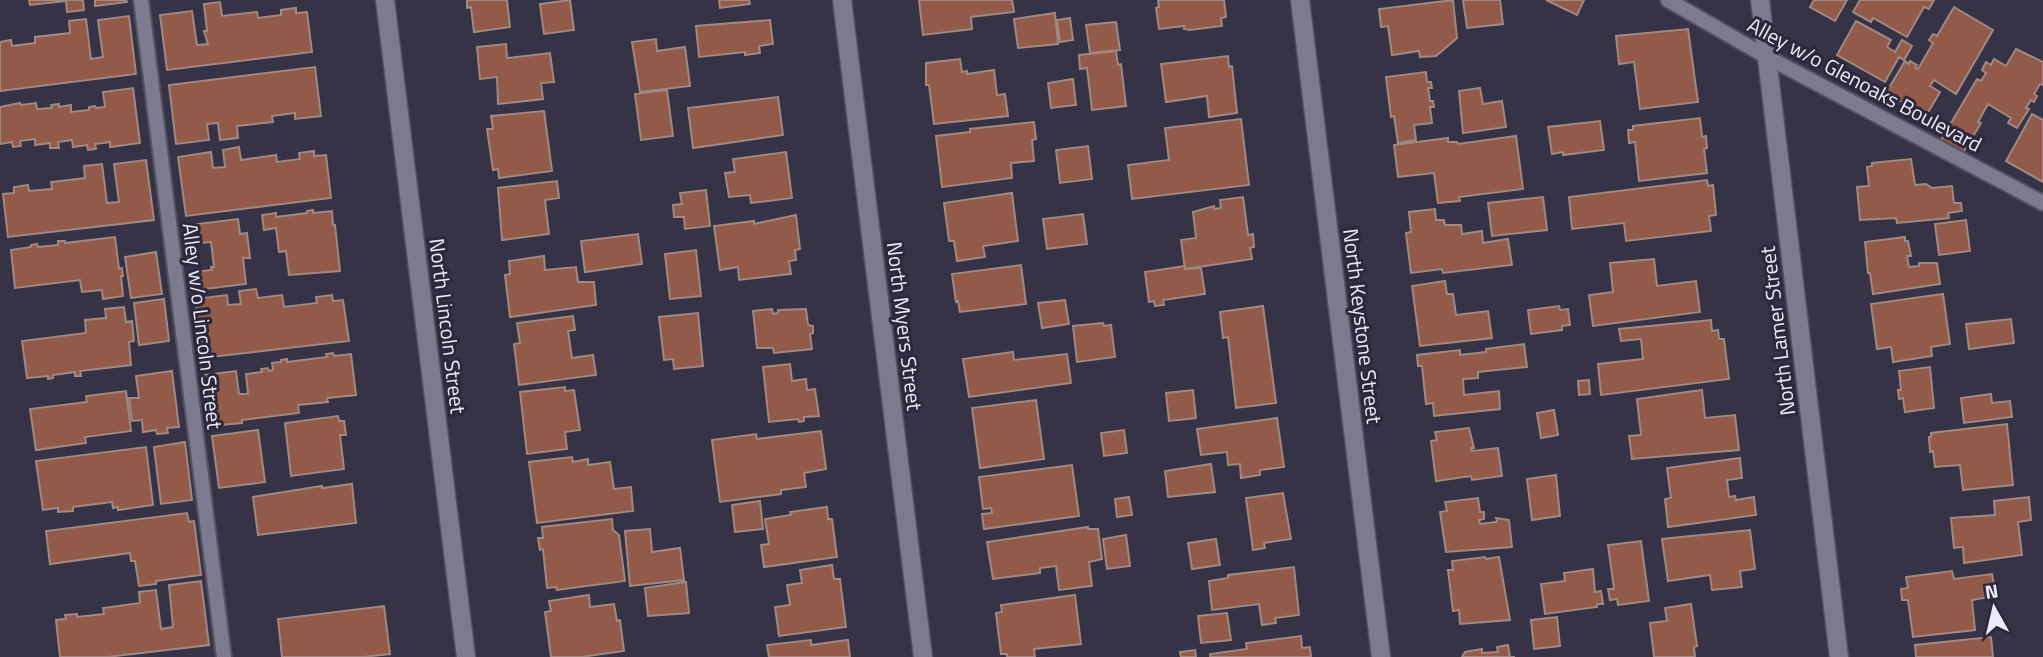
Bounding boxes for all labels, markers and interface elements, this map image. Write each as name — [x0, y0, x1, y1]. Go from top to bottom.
street label: Alley w/o Glenoaks Boulevard — [1742, 9, 1988, 159]
street label: Alley w/o Lincoln Street — [174, 221, 232, 432]
street label: North Keystone Street — [1335, 226, 1391, 426]
street label: North Lincoln Street — [421, 236, 475, 416]
street label: North Myers Street — [879, 240, 931, 413]
street label: North Lamer Street — [1751, 244, 1803, 418]
north arrow — [1959, 573, 2029, 643]
text: N — [1983, 575, 2000, 606]

